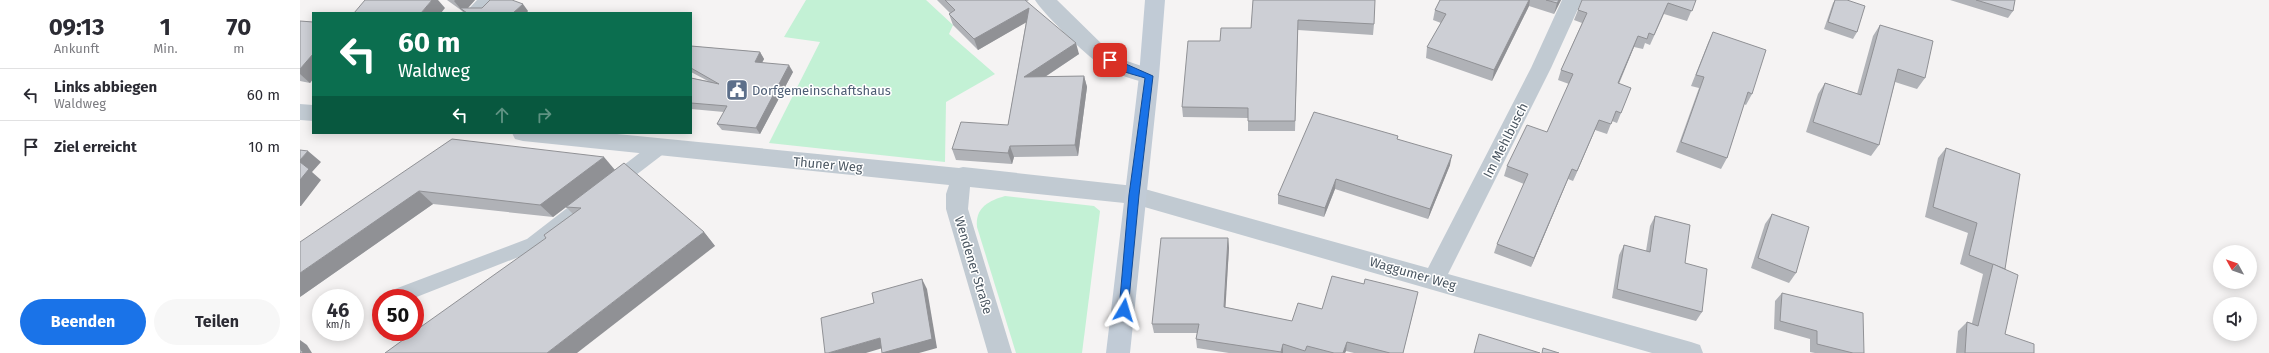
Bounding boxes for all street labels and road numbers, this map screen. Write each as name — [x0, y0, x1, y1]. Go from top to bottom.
street label: Im Mehlbusch — [1480, 100, 1531, 180]
street label: Thuner Weg — [793, 154, 863, 175]
street label: Wendener Straße — [952, 214, 996, 316]
street label: Waggumer Weg — [1368, 254, 1458, 293]

